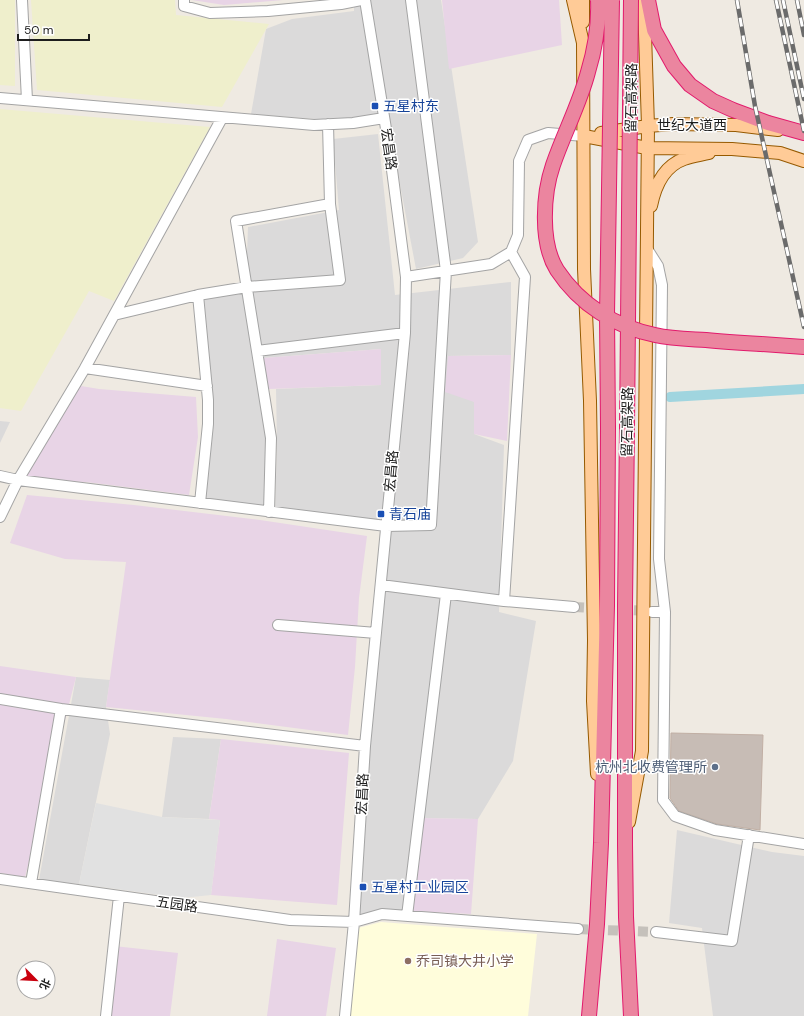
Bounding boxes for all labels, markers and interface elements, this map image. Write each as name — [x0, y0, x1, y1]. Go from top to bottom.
scale bar — [18, 16, 89, 42]
text: 50 m — [24, 22, 53, 38]
street label: 留石高架路 — [621, 63, 641, 133]
place label: 五星村东 — [383, 97, 439, 115]
marker: 五星村东 — [370, 101, 380, 111]
street label: 世纪大道西 — [657, 116, 727, 134]
street label: 宏昌路 — [377, 127, 401, 171]
street label: 留石高架路 — [617, 387, 637, 457]
street label: 宏昌路 — [380, 449, 402, 493]
place label: 青石庙 — [389, 505, 431, 523]
marker: 青石庙 — [376, 509, 386, 519]
place label: 杭州北收费管理所 — [595, 758, 707, 776]
marker: 杭州北收费管理所 — [710, 762, 720, 772]
street label: 宏昌路 — [352, 773, 372, 815]
place label: 五星村工业园区 — [371, 878, 469, 896]
marker: 五星村工业园区 — [358, 882, 368, 892]
street label: 五园路 — [155, 892, 199, 916]
place label: 乔司镇大井小学 — [416, 952, 514, 970]
marker: 乔司镇大井小学 — [403, 956, 413, 966]
north arrow — [16, 960, 56, 1000]
text: 北 — [37, 976, 54, 992]

